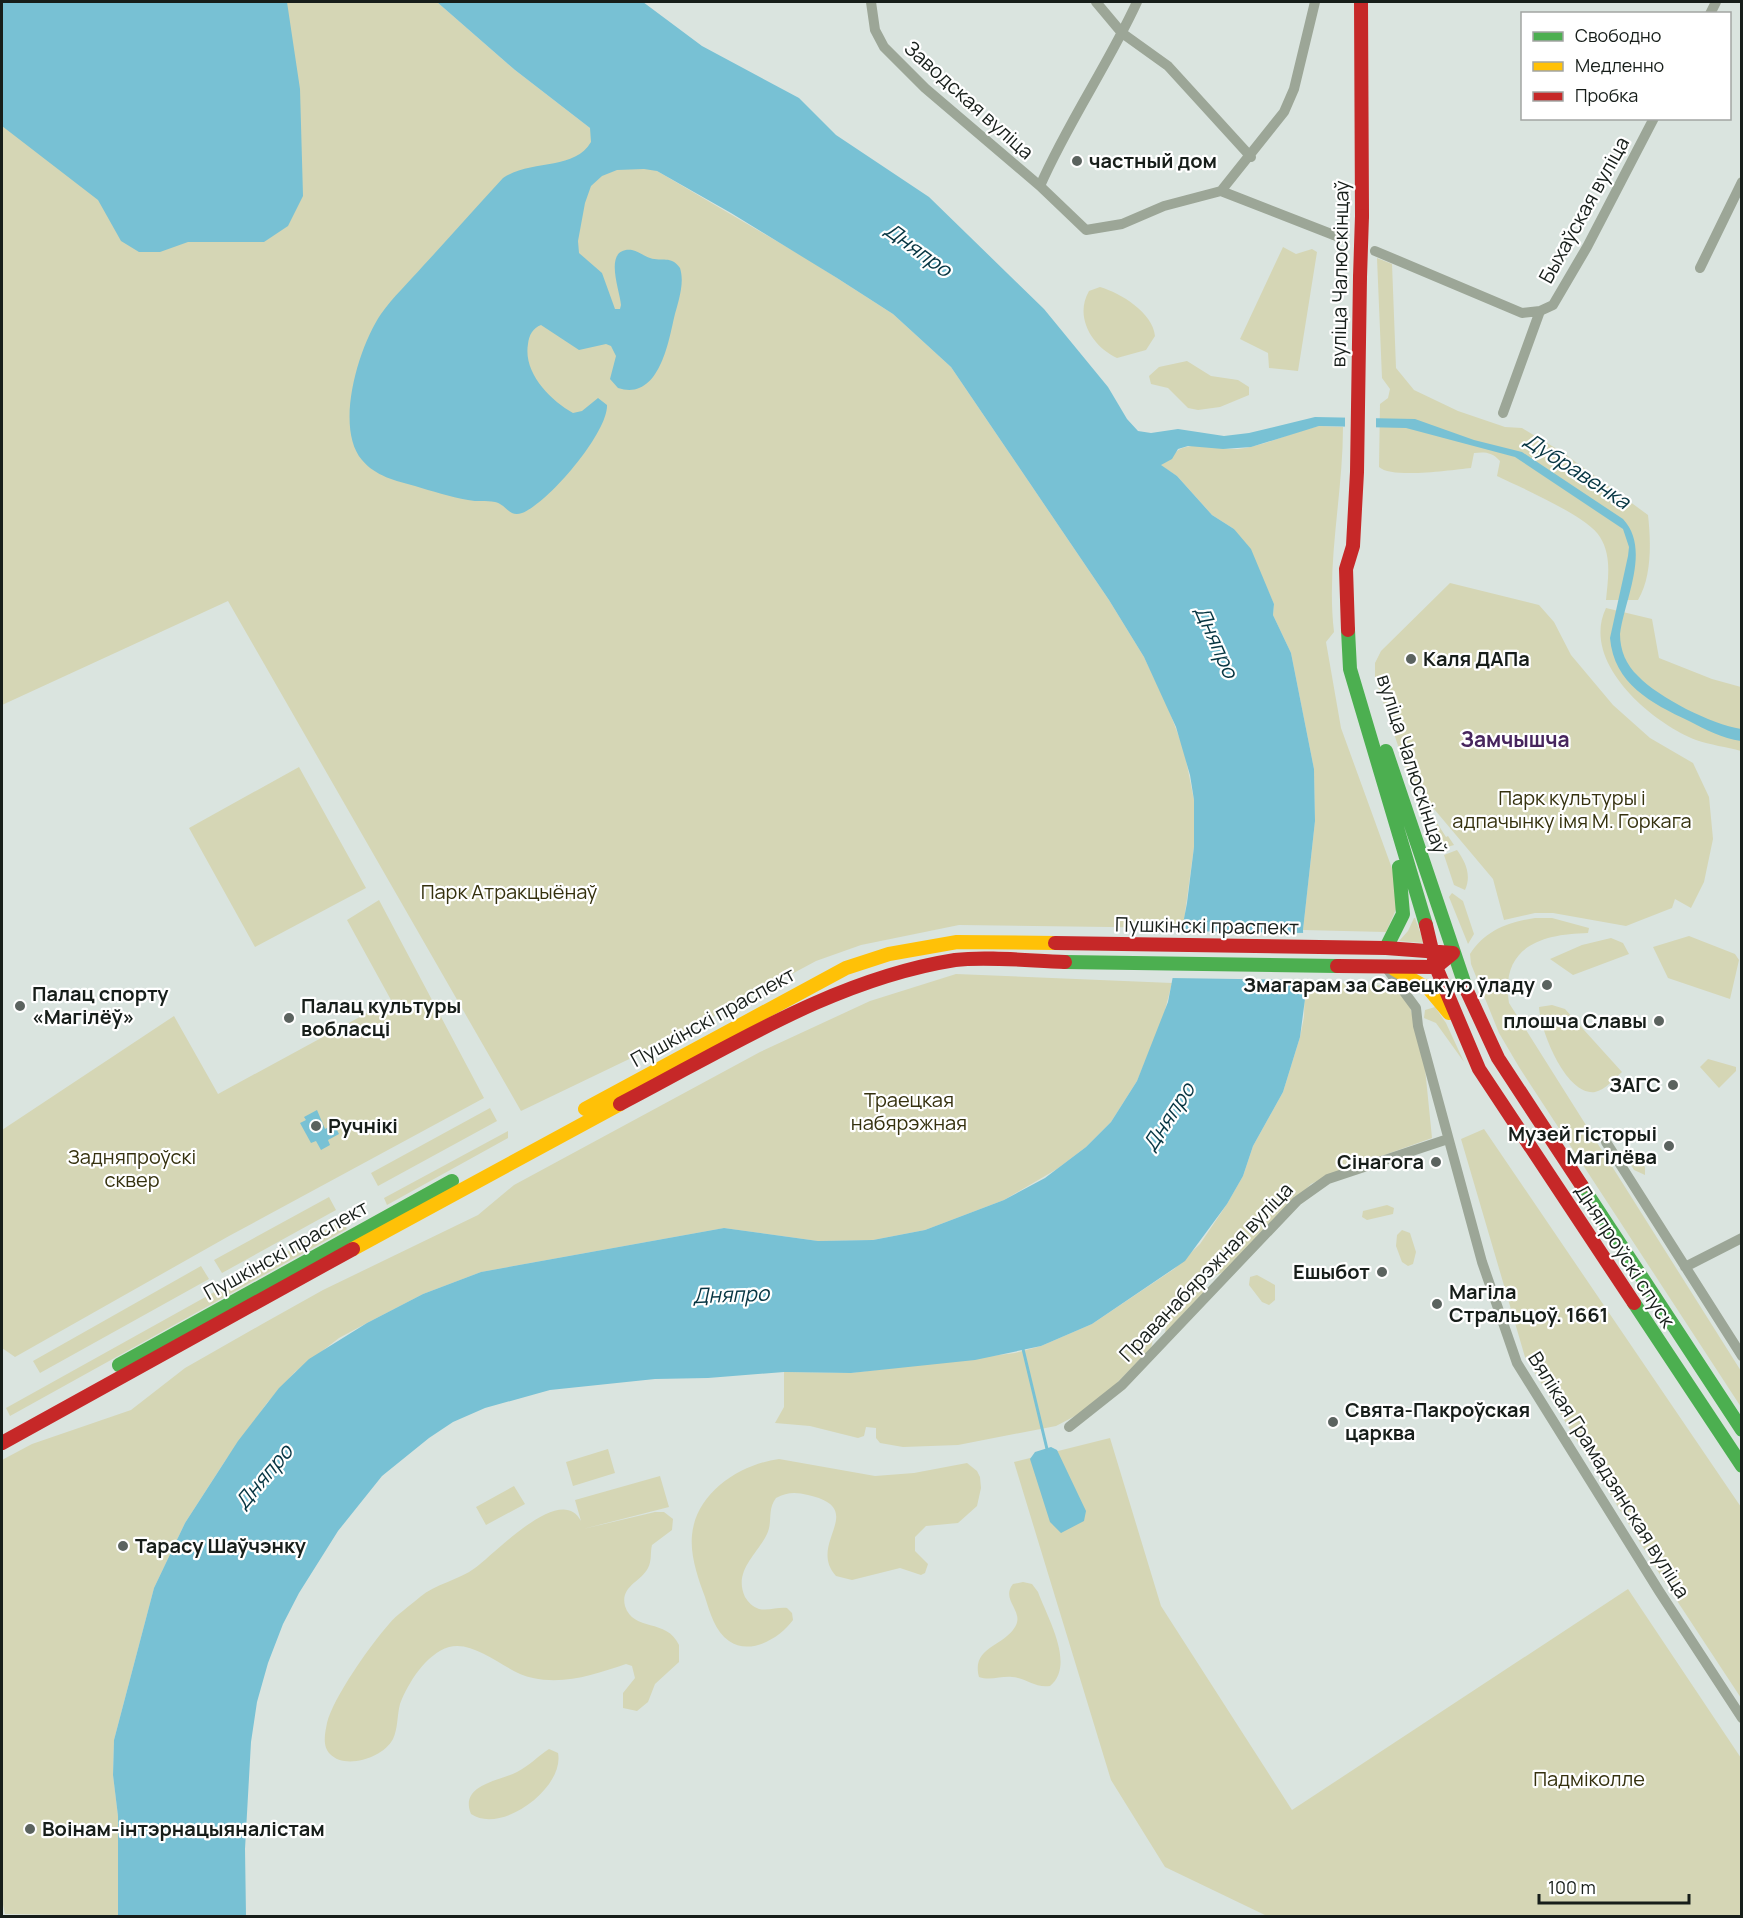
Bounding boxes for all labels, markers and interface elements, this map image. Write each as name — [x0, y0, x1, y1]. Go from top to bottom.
legend — [1521, 12, 1731, 120]
text: Свободно — [1575, 23, 1661, 47]
street label: Заводская вуліца — [899, 34, 1040, 165]
text: Медленно — [1575, 53, 1664, 77]
text: Пробка — [1575, 83, 1638, 107]
street label: Быхаўская вуліца — [1532, 132, 1635, 288]
place label: частный дом — [1089, 147, 1217, 174]
marker: частный дом — [1070, 154, 1084, 168]
street label: вуліца Чалюскінцаў — [1324, 180, 1355, 368]
water label: Дняпро — [879, 215, 959, 284]
water label: Дубравенка — [1519, 425, 1637, 516]
water label: Дняпро — [1189, 601, 1246, 684]
place label: Каля ДАПа — [1423, 645, 1530, 672]
marker: Каля ДАПа — [1404, 652, 1418, 666]
street label: вуліца Чалюскінцаў — [1371, 671, 1454, 857]
district label: Замчышча — [1460, 725, 1570, 753]
park label: Парк культуры і адпачынку імя М. Горкага — [1452, 784, 1692, 834]
park label: Парк Атракцыёнаў — [421, 878, 598, 905]
street label: Пушкінскі праспект — [1115, 910, 1299, 941]
street label: Пушкінскі праспект — [626, 960, 800, 1073]
place label: Змагарам за Савецкую ўладу — [1243, 971, 1536, 998]
marker: Змагарам за Савецкую ўладу — [1540, 978, 1554, 992]
place label: Палац спорту «Магілёў» — [32, 980, 169, 1030]
place label: Палац культуры вобласці — [301, 992, 461, 1042]
marker: Палац спорту «Магілёў» — [13, 999, 27, 1013]
place label: плошча Славы — [1503, 1007, 1647, 1034]
marker: Палац культуры вобласці — [282, 1011, 296, 1025]
marker: плошча Славы — [1652, 1014, 1666, 1028]
place label: ЗАГС — [1609, 1071, 1661, 1098]
water label: Дняпро — [1136, 1076, 1202, 1156]
marker: ЗАГС — [1666, 1078, 1680, 1092]
park label: Траецкая набярэжная — [851, 1086, 967, 1136]
place label: Ручнікі — [328, 1112, 398, 1139]
marker: Ручнікі — [309, 1119, 323, 1133]
place label: Музей гісторыі Магілёва — [1508, 1120, 1657, 1170]
marker: Музей гісторыі Магілёва — [1662, 1139, 1676, 1153]
park label: Задняпроўскі сквер — [68, 1143, 196, 1193]
place label: Сінагога — [1337, 1148, 1424, 1175]
marker: Сінагога — [1429, 1155, 1443, 1169]
street label: Праванабярэжная вуліца — [1113, 1176, 1299, 1367]
street label: Дняпроўскі спуск — [1569, 1179, 1682, 1333]
street label: Пушкінскі праспект — [199, 1193, 373, 1306]
place label: Ешыбот — [1293, 1258, 1370, 1285]
marker: Ешыбот — [1375, 1265, 1389, 1279]
place label: Магіла Стральцоў. 1661 — [1449, 1278, 1608, 1328]
water label: Дняпро — [692, 1279, 771, 1309]
marker: Магіла Стральцоў. 1661 — [1430, 1297, 1444, 1311]
street label: Вялікая Грамадзянская вуліца — [1522, 1346, 1697, 1603]
place label: Свята-Пакроўская царква — [1345, 1396, 1530, 1446]
marker: Свята-Пакроўская царква — [1326, 1415, 1340, 1429]
water label: Дняпро — [228, 1437, 299, 1515]
place label: Тарасу Шаўчэнку — [135, 1532, 307, 1559]
marker: Тарасу Шаўчэнку — [116, 1539, 130, 1553]
park label: Падміколле — [1533, 1765, 1645, 1792]
place label: Воінам-інтэрнацыяналістам — [42, 1815, 325, 1842]
marker: Воінам-інтэрнацыяналістам — [23, 1822, 37, 1836]
scale bar — [1539, 1867, 1689, 1905]
text: 100 m — [1548, 1875, 1596, 1899]

